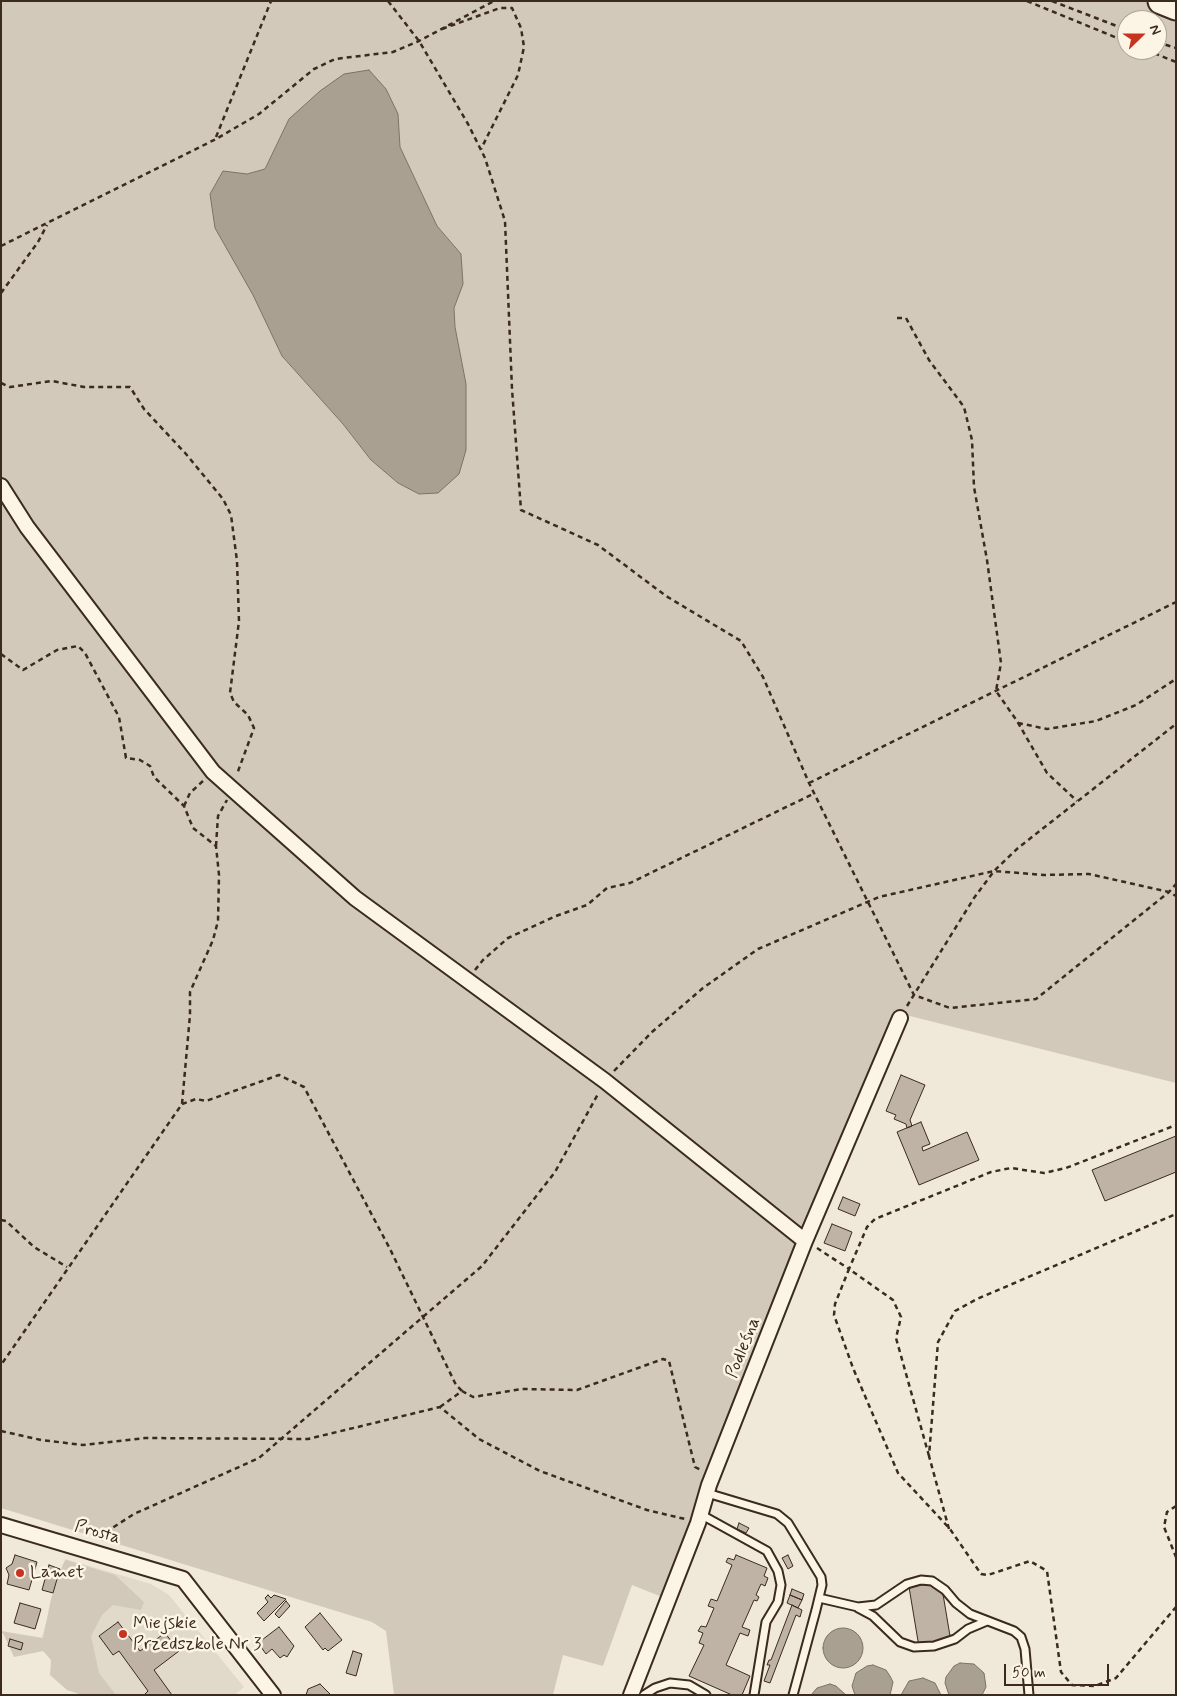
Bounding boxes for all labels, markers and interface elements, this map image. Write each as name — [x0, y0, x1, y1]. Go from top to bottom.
north arrow — [1117, 10, 1167, 60]
text: N — [1145, 22, 1165, 37]
street label: Podleśna — [722, 1314, 766, 1382]
street label: Prosta — [72, 1516, 122, 1550]
place label: Lamet — [30, 1562, 84, 1584]
marker: Lamet — [14, 1567, 26, 1579]
place label: Miejskie Przedszkole Nr 3 — [133, 1613, 261, 1656]
marker: Miejskie Przedszkole Nr 3 — [117, 1628, 129, 1640]
scale bar — [1007, 1654, 1112, 1686]
text: 50 m — [1012, 1663, 1046, 1683]

